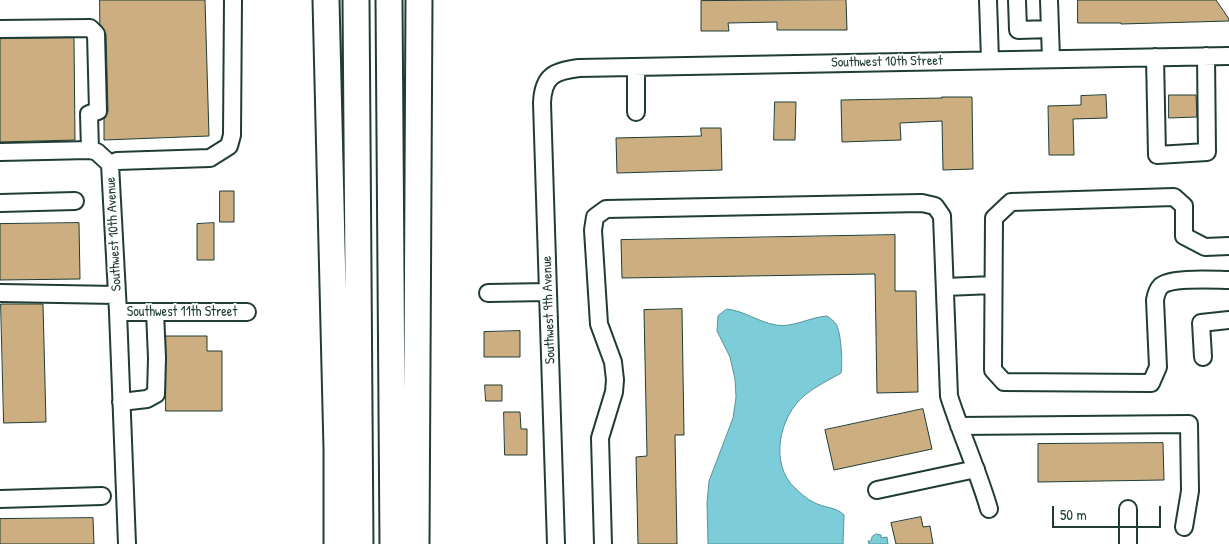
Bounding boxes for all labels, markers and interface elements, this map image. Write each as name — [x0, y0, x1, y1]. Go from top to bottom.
street label: Southwest 10th Street — [831, 53, 943, 71]
street label: Southwest 10th Avenue — [103, 176, 125, 292]
street label: Southwest 9th Avenue — [539, 256, 559, 364]
street label: Southwest 11th Street — [127, 304, 237, 320]
scale bar — [1054, 496, 1163, 528]
text: 50 m — [1060, 504, 1087, 525]

